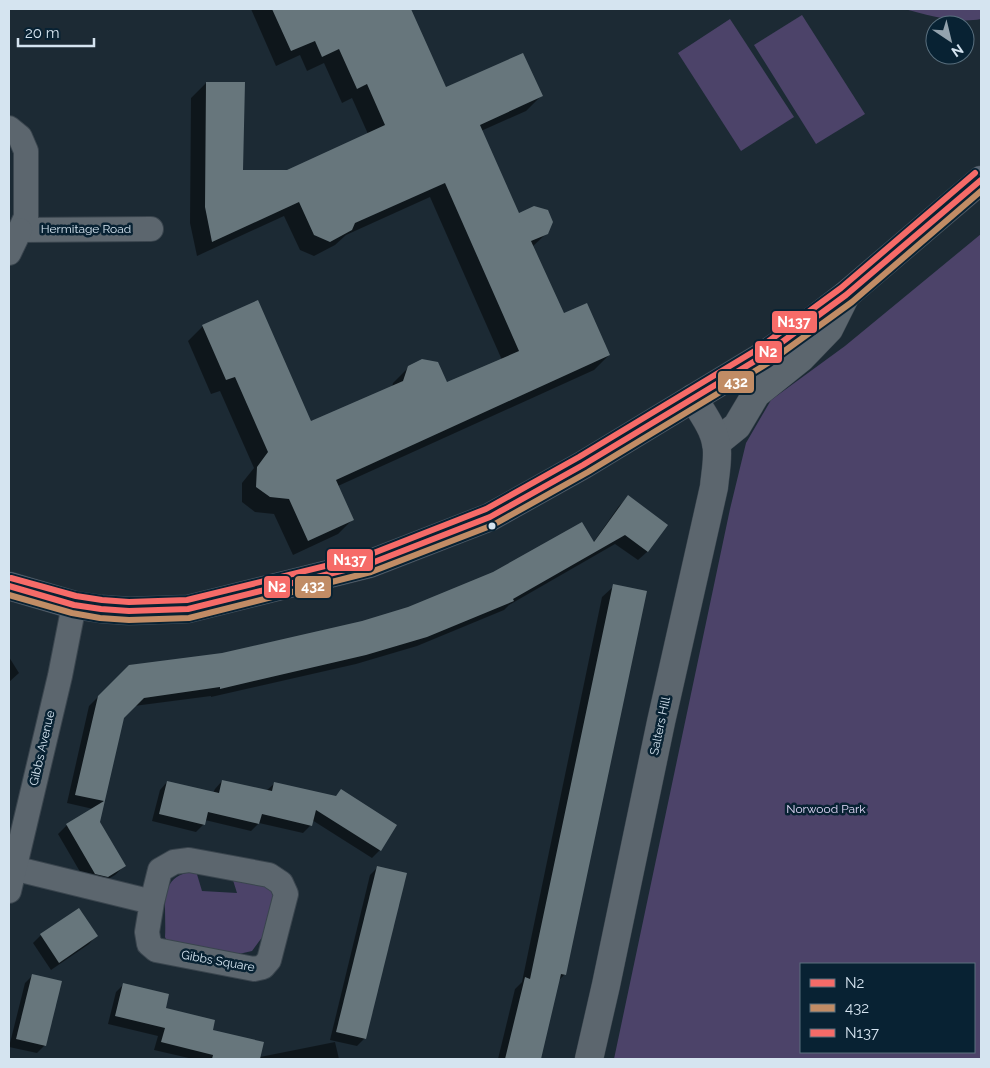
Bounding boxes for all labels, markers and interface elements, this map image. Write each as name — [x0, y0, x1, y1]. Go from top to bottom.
scale bar — [18, 15, 94, 47]
north arrow — [925, 15, 975, 65]
text: 20 m — [25, 24, 60, 42]
text: N — [948, 41, 966, 60]
street label: Hermitage Road — [41, 222, 131, 236]
line badge: N137 — [771, 310, 818, 334]
text: N137 — [777, 314, 811, 330]
line badge: N2 — [754, 340, 783, 364]
text: N2 — [759, 344, 777, 360]
line badge: 432 — [717, 370, 755, 394]
text: 432 — [724, 374, 748, 390]
unlabelled marker — [487, 521, 497, 531]
line badge: N137 — [326, 548, 374, 572]
text: N137 — [333, 552, 367, 568]
line badge: N2 — [263, 575, 291, 599]
line badge: 432 — [294, 575, 332, 599]
text: 432 — [301, 578, 325, 594]
text: N2 — [268, 579, 286, 595]
street label: Salters Hill — [647, 695, 673, 756]
street label: Gibbs Avenue — [27, 709, 57, 787]
park label: Norwood Park — [786, 802, 866, 816]
street label: Gibbs Square — [180, 948, 256, 974]
legend — [800, 963, 975, 1053]
text: N2 — [845, 974, 865, 992]
text: 432 — [845, 999, 869, 1017]
text: N137 — [845, 1024, 879, 1042]

